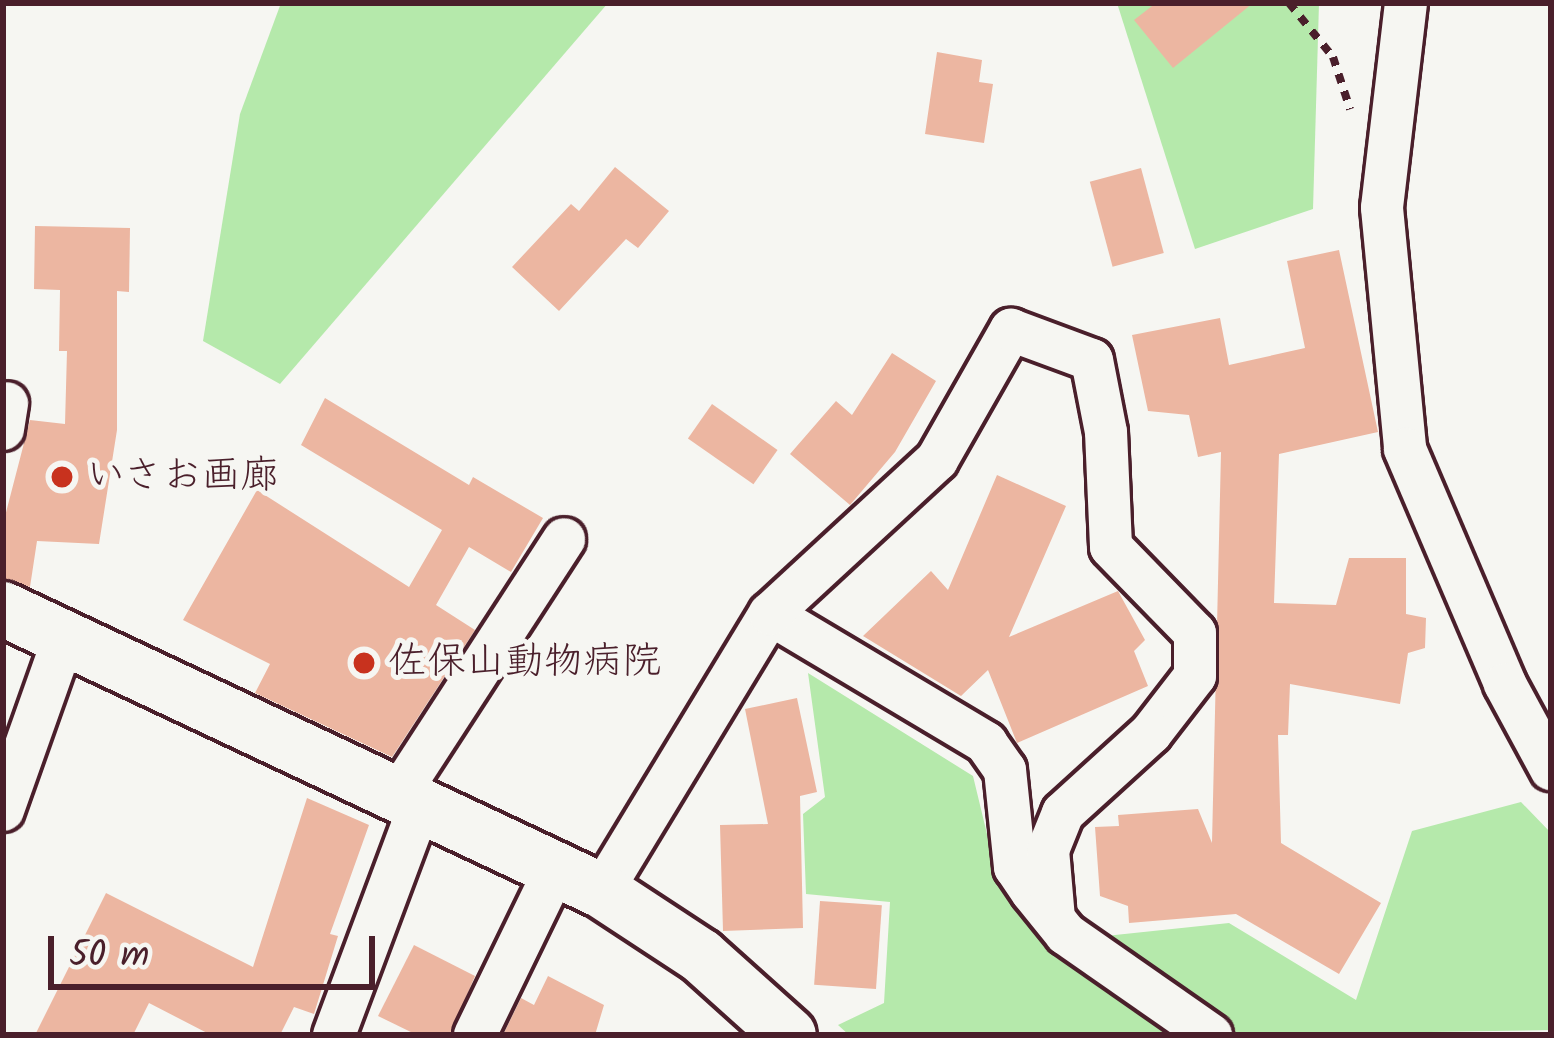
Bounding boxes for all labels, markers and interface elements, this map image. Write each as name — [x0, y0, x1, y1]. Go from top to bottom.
place label: いさお画廊 — [86, 454, 281, 500]
marker: いさお画廊 — [49, 464, 75, 490]
place label: 佐保山動物病院 — [388, 640, 661, 686]
marker: 佐保山動物病院 — [351, 650, 377, 676]
scale bar — [54, 912, 381, 986]
text: 50 m — [69, 928, 149, 985]

